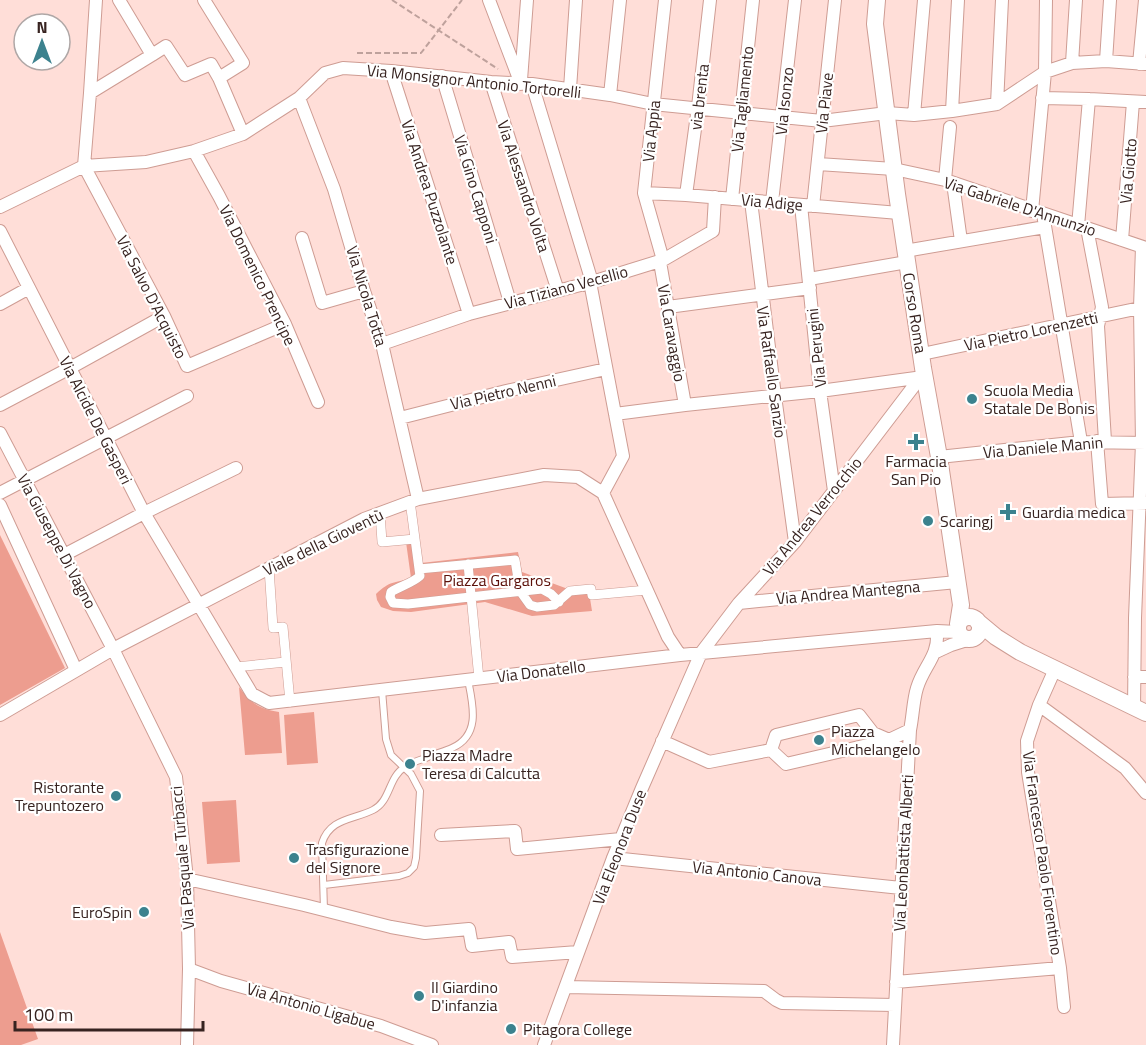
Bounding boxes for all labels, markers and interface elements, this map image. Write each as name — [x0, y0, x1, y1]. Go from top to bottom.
north arrow — [12, 12, 72, 72]
text: N — [36, 15, 48, 39]
street label: Via Tagliamento — [724, 45, 760, 153]
street label: Via Monsignor Antonio Tortorelli — [366, 58, 582, 104]
street label: via brenta — [683, 62, 715, 132]
street label: Via Isonzo — [768, 66, 800, 136]
street label: Via Piave — [809, 71, 839, 135]
street label: Via Appia — [636, 99, 666, 163]
street label: Via Andrea Puzzolante — [395, 117, 465, 267]
street label: Via Alessandro Volta — [491, 117, 557, 255]
street label: Via Gino Capponi — [448, 132, 504, 246]
street label: Via Giotto — [1113, 137, 1143, 205]
street label: Via Gabriele D'Annunzio — [941, 170, 1099, 242]
street label: Via Adige — [740, 187, 804, 217]
street label: Via Domenico Prencipe — [213, 201, 303, 349]
street label: Via Salvo D'Acquisto — [111, 231, 193, 363]
street label: Via Nicola Totta — [340, 243, 394, 349]
street label: Via Tiziano Vecellio — [502, 259, 630, 315]
street label: Corso Roma — [897, 271, 933, 355]
street label: Via Caravaggio — [652, 282, 692, 384]
street label: Via Raffaello Sanzio — [751, 305, 793, 439]
street label: Via Pietro Lorenzetti — [962, 305, 1100, 357]
street label: Via Perugini — [800, 307, 832, 389]
street label: Via Alcide De Gasperi — [53, 352, 139, 488]
street label: Via Pietro Nenni — [448, 368, 558, 416]
place label: Scuola Media Statale De Bonis — [984, 378, 1095, 420]
marker: Scuola Media Statale De Bonis — [965, 392, 979, 406]
street label: Via Daniele Manin — [982, 430, 1104, 464]
marker: Farmacia San Pio — [909, 435, 923, 449]
place label: Farmacia San Pio — [885, 449, 947, 491]
street label: Via Andrea Verrocchio — [757, 451, 867, 581]
street label: Via Giuseppe Di Vagno — [11, 469, 103, 613]
place label: Guardia medica — [1022, 500, 1126, 524]
street label: Viale della Gioventù — [259, 502, 387, 582]
marker: Guardia medica — [999, 503, 1017, 521]
place label: Scaringj — [940, 509, 993, 533]
marker: Scaringj — [921, 514, 935, 528]
park label: Piazza Gargaros — [443, 568, 551, 592]
street label: Via Andrea Mantegna — [775, 574, 921, 610]
street label: Via Donatello — [495, 654, 587, 688]
place label: Piazza Michelangelo — [831, 719, 920, 761]
marker: Piazza Michelangelo — [812, 733, 826, 747]
place label: Piazza Madre Teresa di Calcutta — [422, 743, 540, 785]
street label: Via Francesco Paolo Fiorentino — [1017, 749, 1069, 957]
marker: Piazza Madre Teresa di Calcutta — [403, 757, 417, 771]
street label: Via Leonbattista Alberti — [887, 774, 919, 932]
place label: Ristorante Trepuntozero — [15, 775, 104, 817]
street label: Via Pasquale Turbacci — [164, 785, 200, 931]
street label: Via Eleonora Duse — [586, 786, 652, 908]
marker: Ristorante Trepuntozero — [109, 789, 123, 803]
place label: Trasfigurazione del Signore — [306, 837, 409, 879]
marker: Trasfigurazione del Signore — [287, 851, 301, 865]
street label: Via Antonio Canova — [691, 854, 823, 892]
place label: EuroSpin — [72, 900, 132, 924]
marker: EuroSpin — [137, 905, 151, 919]
place label: Il Giardino D'infanzia — [431, 975, 498, 1017]
street label: Via Antonio Ligabue — [244, 976, 378, 1036]
marker: Il Giardino D'infanzia — [412, 989, 426, 1003]
scale bar — [15, 994, 202, 1032]
text: 100 m — [24, 1001, 73, 1028]
place label: Pitagora College — [523, 1017, 632, 1041]
marker: Pitagora College — [504, 1022, 518, 1036]

